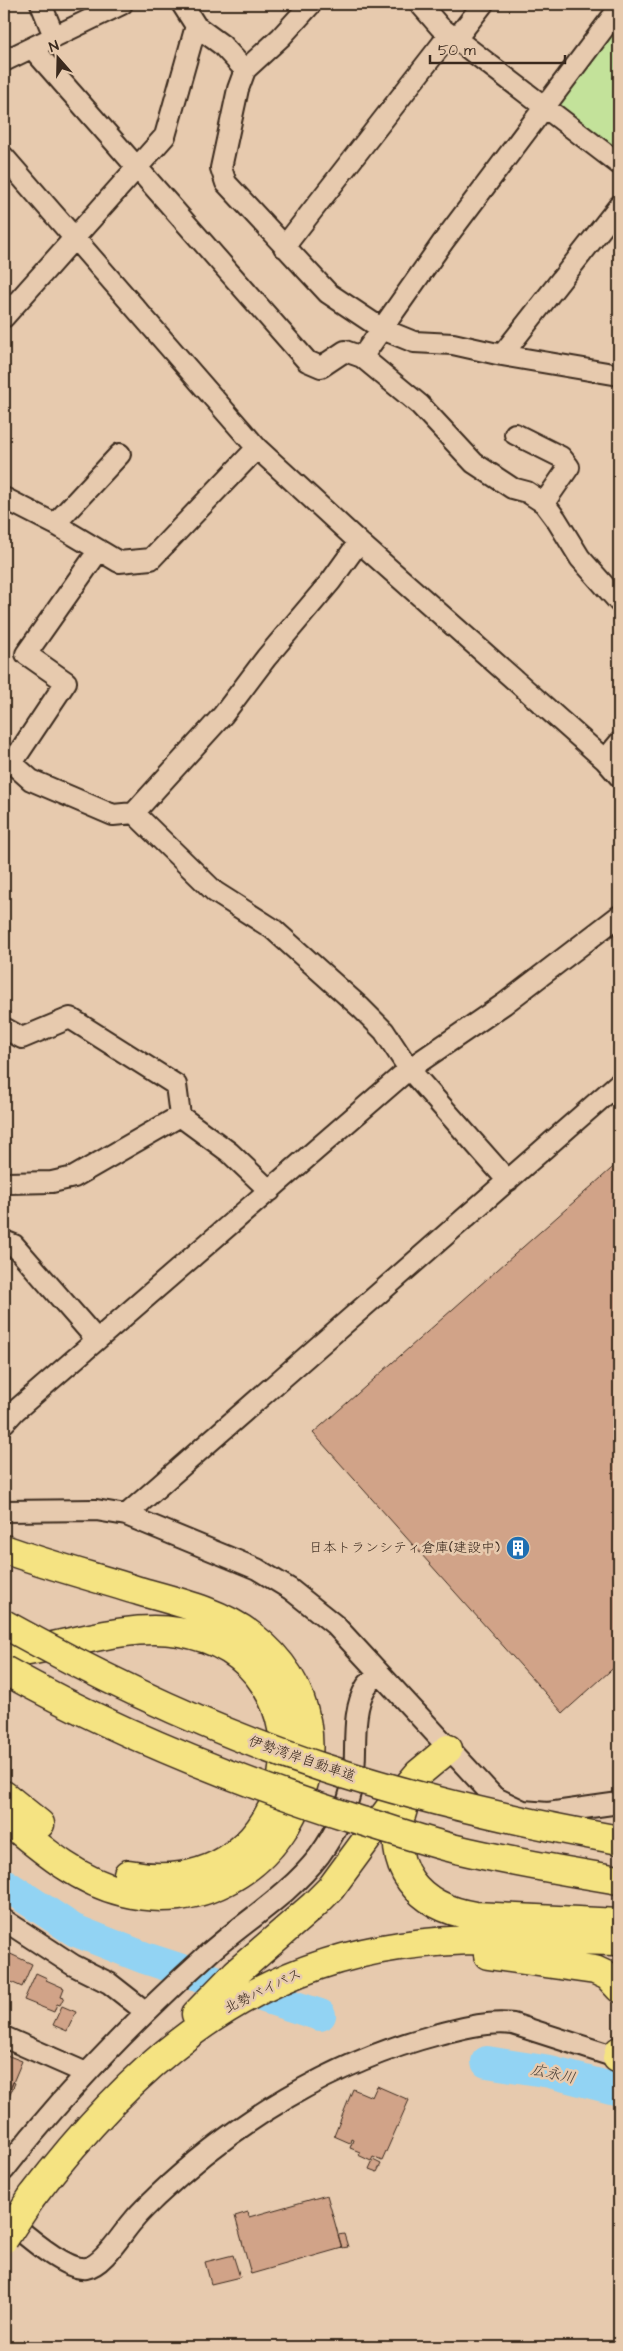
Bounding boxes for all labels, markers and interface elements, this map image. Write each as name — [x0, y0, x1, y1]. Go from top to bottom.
north arrow — [32, 32, 82, 82]
scale bar — [430, 32, 566, 64]
text: N — [46, 36, 62, 58]
text: 50 m — [438, 40, 476, 61]
building icon: 日本トランシティ倉庫(建設中) — [505, 1535, 531, 1561]
place label: 日本トランシティ倉庫(建設中) — [309, 1538, 500, 1558]
street label: 伊勢湾岸自動車道 — [246, 1731, 358, 1787]
street label: 北勢バイパス — [221, 1964, 305, 2018]
water label: 広永川 — [529, 2059, 577, 2089]

